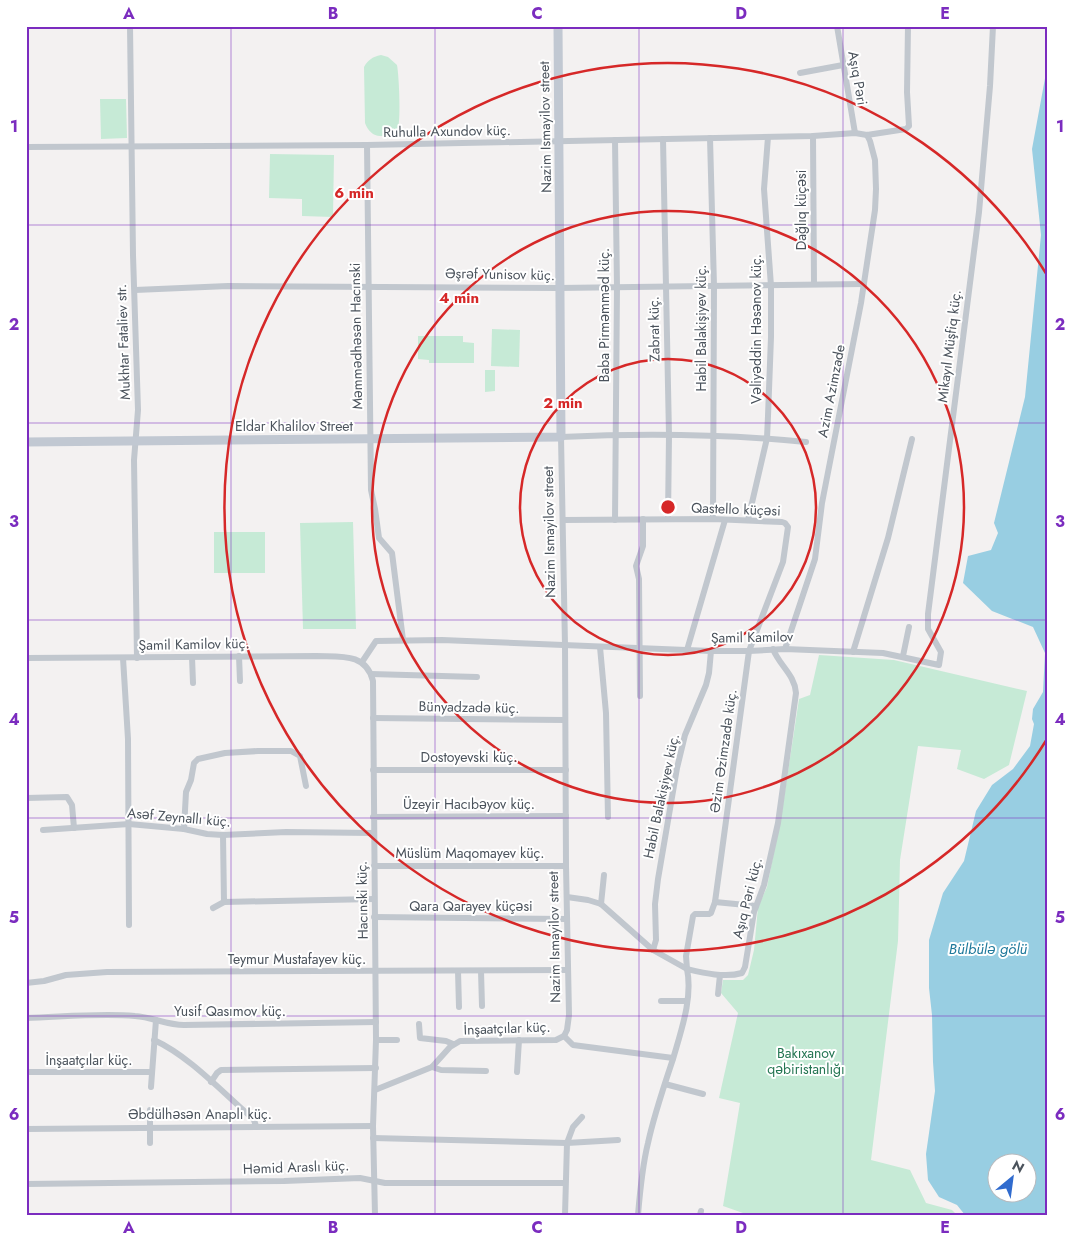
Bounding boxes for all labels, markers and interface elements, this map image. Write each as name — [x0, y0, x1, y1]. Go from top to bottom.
text: A — [122, 2, 135, 25]
text: B — [328, 2, 338, 25]
text: C — [531, 2, 543, 25]
text: D — [735, 2, 747, 25]
text: E — [940, 2, 950, 25]
street label: Aşıq Pəri — [843, 49, 873, 107]
street label: Nazim Ismayilov street — [534, 60, 556, 193]
text: 1 — [10, 115, 18, 138]
text: 1 — [1056, 115, 1064, 138]
street label: Ruhulla Axundov küç. — [383, 120, 511, 142]
street label: Dağlıq küçəsi — [791, 170, 811, 250]
text: 6 min — [334, 182, 374, 204]
street label: Baba Pirməmməd küç. — [594, 248, 614, 382]
street label: Vəliyəddin Həsənov küç. — [746, 254, 766, 404]
street label: Məmmədhəsən Hacınski — [345, 262, 367, 410]
street label: Əşrəf Yunisov küç. — [445, 263, 555, 285]
street label: Habil Balakişiyev küç. — [691, 264, 711, 392]
street label: Mukhtar Fataliev str. — [111, 284, 135, 400]
text: 4 min — [439, 287, 479, 309]
street label: Mikayıl Müşfiq küç. — [932, 288, 966, 404]
street label: Zabrat küç. — [643, 296, 665, 362]
text: 2 — [9, 313, 19, 336]
text: 2 — [1055, 313, 1065, 336]
street label: Azim Azimzade — [812, 343, 850, 439]
text: 2 min — [543, 392, 583, 414]
street label: Eldar Khalilov Street — [235, 416, 354, 436]
street label: Nazim Ismayilov street — [538, 465, 560, 598]
street label: Qastello küçəsi — [691, 497, 781, 521]
centre of rings — [659, 498, 677, 516]
text: 3 — [9, 510, 19, 533]
text: 3 — [1055, 510, 1065, 533]
street label: Şamil Kamilov — [711, 626, 794, 648]
street label: Şamil Kamilov küç. — [138, 633, 250, 655]
street label: Əzim Əzimzadə küç. — [704, 688, 742, 814]
street label: Bünyadzadə küç. — [418, 696, 520, 718]
text: 4 — [8, 708, 20, 731]
text: 4 — [1054, 708, 1066, 731]
street label: Habil Balakişiyev küç. — [638, 732, 684, 860]
street label: Dostoyevski küç. — [421, 747, 517, 767]
street label: Üzeyir Hacıbəyov küç. — [403, 794, 535, 814]
street label: Asəf Zeynallı küç. — [126, 803, 232, 831]
street label: Müslüm Maqomayev küç. — [395, 843, 545, 863]
street label: Aşıq Pəri küç. — [727, 855, 767, 941]
street label: Hacınski küç. — [351, 861, 373, 939]
street label: Nazim Ismayilov street — [543, 870, 565, 1003]
street label: Qara Qarayev küçəsi — [409, 896, 533, 916]
text: 5 — [9, 906, 19, 929]
text: 5 — [1055, 906, 1065, 929]
water label: Bülbülə gölü — [949, 938, 1028, 960]
street label: Teymur Mustafayev küç. — [228, 949, 366, 969]
street label: Yusif Qasımov küç. — [174, 1001, 286, 1021]
street label: İnşaatçılar küç. — [463, 1016, 551, 1040]
park label: Bakıxanov qəbiristanlığı — [767, 1043, 845, 1079]
street label: İnşaatçılar küç. — [46, 1050, 132, 1070]
text: 6 — [9, 1103, 19, 1126]
text: 6 — [1055, 1103, 1065, 1126]
street label: Əbdülhəsən Anaplı küç. — [128, 1104, 272, 1124]
north arrow — [986, 1154, 1036, 1204]
street label: Həmid Araslı küç. — [242, 1155, 350, 1179]
text: N — [1009, 1155, 1028, 1178]
text: A — [122, 1216, 135, 1239]
text: B — [328, 1216, 338, 1239]
text: C — [531, 1216, 543, 1239]
text: D — [735, 1216, 747, 1239]
text: E — [940, 1216, 950, 1239]

